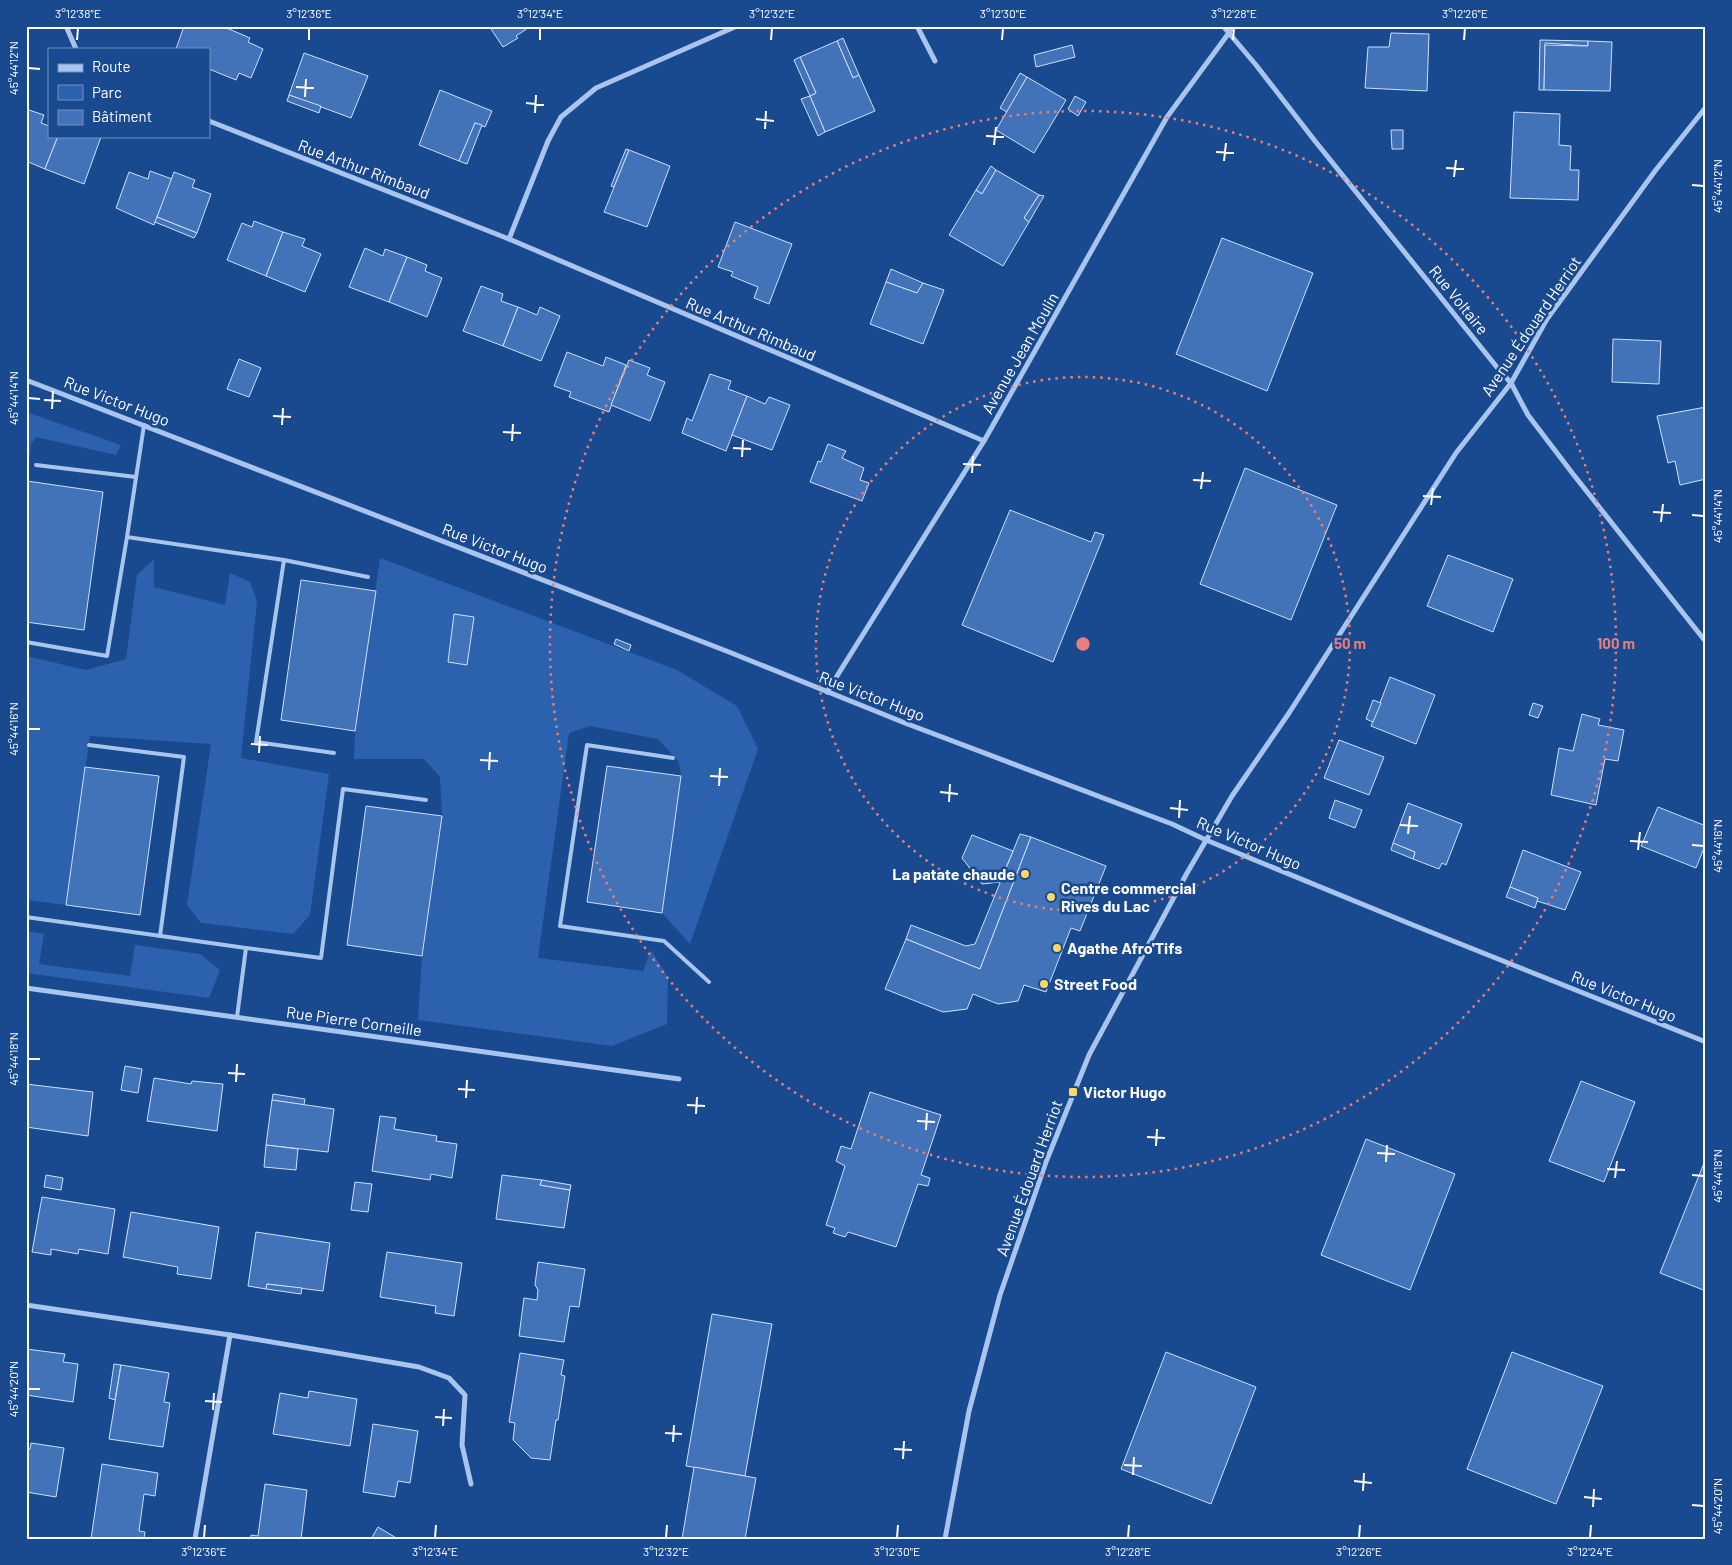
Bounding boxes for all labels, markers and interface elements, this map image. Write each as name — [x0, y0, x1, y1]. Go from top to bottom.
text: 3°12'38"E — [55, 6, 101, 20]
text: 3°12'36"E — [286, 6, 332, 20]
text: 3°12'34"E — [517, 6, 563, 20]
text: 3°12'32"E — [749, 6, 795, 20]
text: 3°12'30"E — [980, 6, 1026, 20]
text: 3°12'28"E — [1211, 6, 1257, 20]
text: 3°12'26"E — [1442, 6, 1488, 20]
text: 45°44'12"N — [6, 41, 20, 95]
legend — [48, 48, 210, 138]
text: Route — [92, 57, 131, 75]
text: Parc — [92, 83, 122, 101]
text: Bâtiment — [92, 107, 152, 125]
street label: Rue Arthur Rimbaud — [296, 135, 433, 202]
text: 45°44'12"N — [1710, 159, 1724, 213]
street label: Avenue Édouard Herriot — [1477, 252, 1585, 399]
street label: Rue Voltaire — [1426, 261, 1493, 338]
street label: Avenue Jean Moulin — [977, 289, 1062, 417]
street label: Rue Arthur Rimbaud — [683, 293, 819, 364]
text: 45°44'14"N — [6, 371, 20, 425]
street label: Rue Victor Hugo — [62, 372, 173, 429]
text: 45°44'14"N — [1710, 489, 1724, 543]
street label: Rue Victor Hugo — [440, 519, 551, 576]
text: 50 m — [1334, 634, 1366, 652]
text: 100 m — [1597, 634, 1635, 652]
centre of rings — [1074, 635, 1092, 653]
street label: Rue Victor Hugo — [817, 667, 928, 724]
text: 45°44'16"N — [6, 702, 20, 756]
street label: Rue Victor Hugo — [1194, 812, 1304, 873]
text: 45°44'16"N — [1710, 819, 1724, 873]
place label: La patate chaude — [892, 864, 1015, 883]
marker: La patate chaude — [1019, 868, 1031, 880]
place label: Centre commercial Rives du Lac — [1061, 878, 1196, 915]
marker: Centre commercial Rives du Lac — [1045, 891, 1057, 903]
place label: Agathe Afro'Tifs — [1067, 938, 1182, 957]
marker: Agathe Afro'Tifs — [1051, 942, 1063, 954]
street label: Rue Victor Hugo — [1569, 966, 1679, 1025]
place label: Street Food — [1054, 974, 1137, 993]
marker: Street Food — [1038, 978, 1050, 990]
street label: Rue Pierre Corneille — [285, 1002, 423, 1039]
text: 45°44'18"N — [6, 1032, 20, 1086]
place label: Victor Hugo — [1083, 1082, 1166, 1101]
marker: Victor Hugo — [1067, 1086, 1079, 1098]
street label: Avenue Édouard Herriot — [991, 1097, 1066, 1259]
text: 45°44'18"N — [1710, 1149, 1724, 1203]
text: 45°44'20"N — [6, 1361, 20, 1417]
text: 45°44'20"N — [1710, 1478, 1724, 1534]
text: 3°12'36"E — [181, 1544, 227, 1558]
text: 3°12'34"E — [412, 1544, 458, 1558]
text: 3°12'32"E — [643, 1544, 689, 1558]
text: 3°12'30"E — [874, 1544, 920, 1558]
text: 3°12'28"E — [1105, 1544, 1151, 1558]
text: 3°12'26"E — [1336, 1544, 1382, 1558]
text: 3°12'24"E — [1567, 1544, 1613, 1558]

